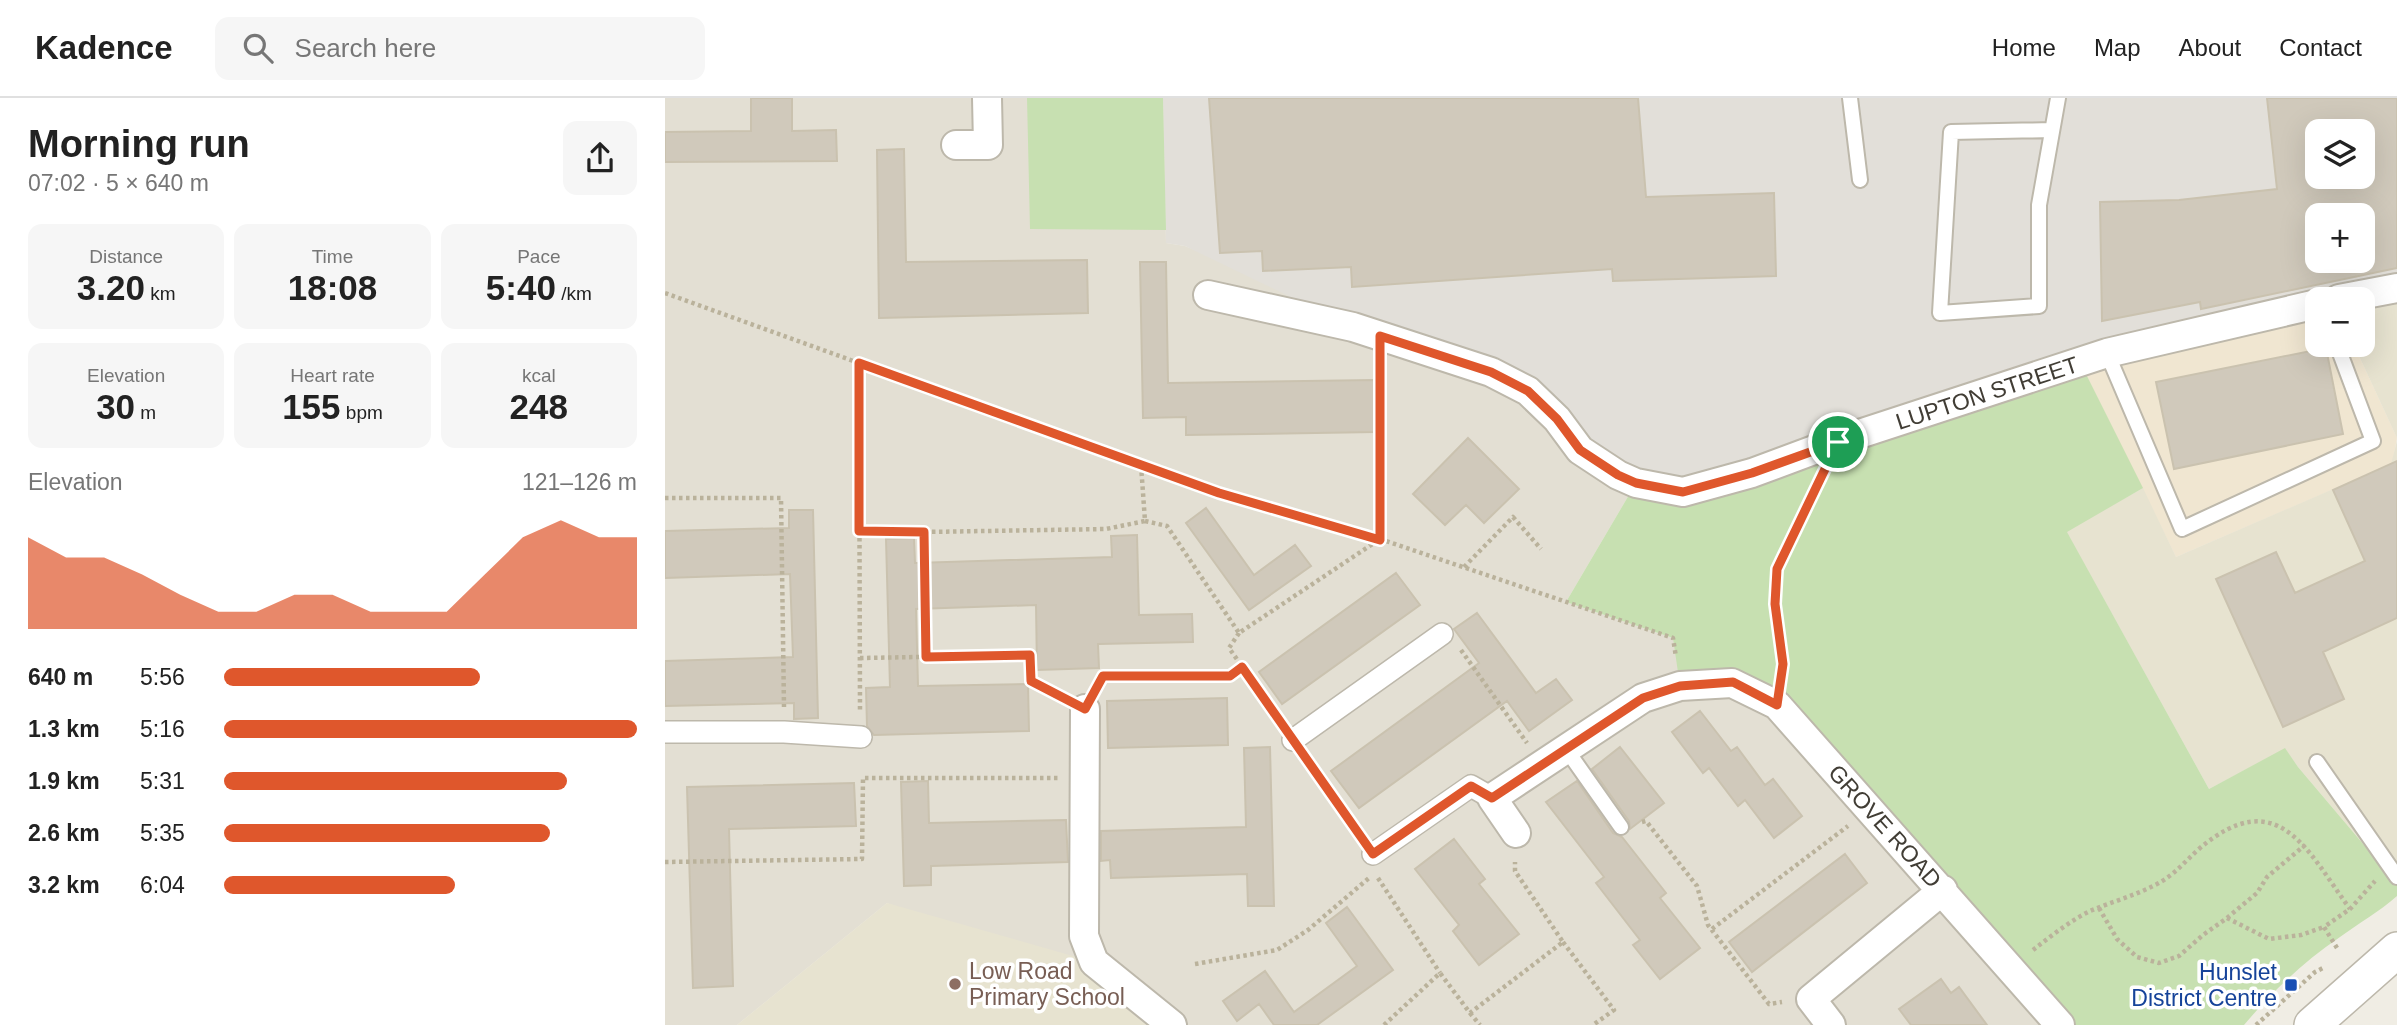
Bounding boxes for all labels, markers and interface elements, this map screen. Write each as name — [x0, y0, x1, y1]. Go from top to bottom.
search box — [215, 17, 705, 80]
text: Kadence — [35, 29, 173, 66]
icon: search — [239, 29, 277, 67]
text: Search here — [295, 33, 436, 63]
text: Home — [1992, 34, 2056, 61]
text: Map — [2094, 34, 2141, 61]
text: About — [2179, 34, 2241, 61]
text: Contact — [2279, 34, 2362, 61]
map controls — [2305, 119, 2375, 357]
button: layers — [2305, 119, 2375, 189]
button: share — [563, 121, 637, 195]
text: Morning run — [28, 123, 250, 165]
text: 07:02 · 5 × 640 m — [28, 170, 209, 196]
button: + — [2305, 203, 2375, 273]
text: Distance — [89, 246, 163, 267]
text: Time — [312, 246, 353, 267]
text: Pace — [517, 246, 560, 267]
text: 3.20 — [77, 268, 145, 307]
text: 18:08 — [288, 268, 377, 307]
text: 5:40 — [486, 268, 556, 307]
text: km — [145, 283, 176, 304]
text: /km — [556, 283, 592, 304]
button: − — [2305, 287, 2375, 357]
street label: LUPTON STREET — [1893, 351, 2081, 435]
text: Elevation — [87, 365, 165, 386]
text: Heart rate — [290, 365, 375, 386]
text: kcal — [522, 365, 556, 386]
text: 30 — [96, 387, 135, 426]
text: 155 — [282, 387, 341, 426]
text: 248 — [510, 387, 568, 426]
text: m — [135, 402, 156, 423]
text: bpm — [341, 402, 383, 423]
pin — [1808, 412, 1868, 472]
icon: arrive — [1819, 423, 1857, 461]
text: Elevation — [28, 469, 123, 495]
text: 121–126 m — [522, 469, 637, 495]
text: 640 m — [28, 664, 93, 690]
text: 5:56 — [140, 664, 185, 690]
text: 1.3 km — [28, 716, 100, 742]
text: 5:16 — [140, 716, 185, 742]
street label: GROVE ROAD — [1823, 759, 1947, 893]
text: 1.9 km — [28, 768, 100, 794]
text: 5:31 — [140, 768, 185, 794]
text: 2.6 km — [28, 820, 100, 846]
text: 5:35 — [140, 820, 185, 846]
text: 3.2 km — [28, 872, 100, 898]
text: 6:04 — [140, 872, 185, 898]
place label: Low Road Primary School — [969, 958, 1125, 1010]
place label: Hunslet District Centre — [2131, 959, 2278, 1011]
marker: Low Road Primary School — [947, 976, 963, 992]
marker: Hunslet District Centre — [2283, 977, 2299, 993]

